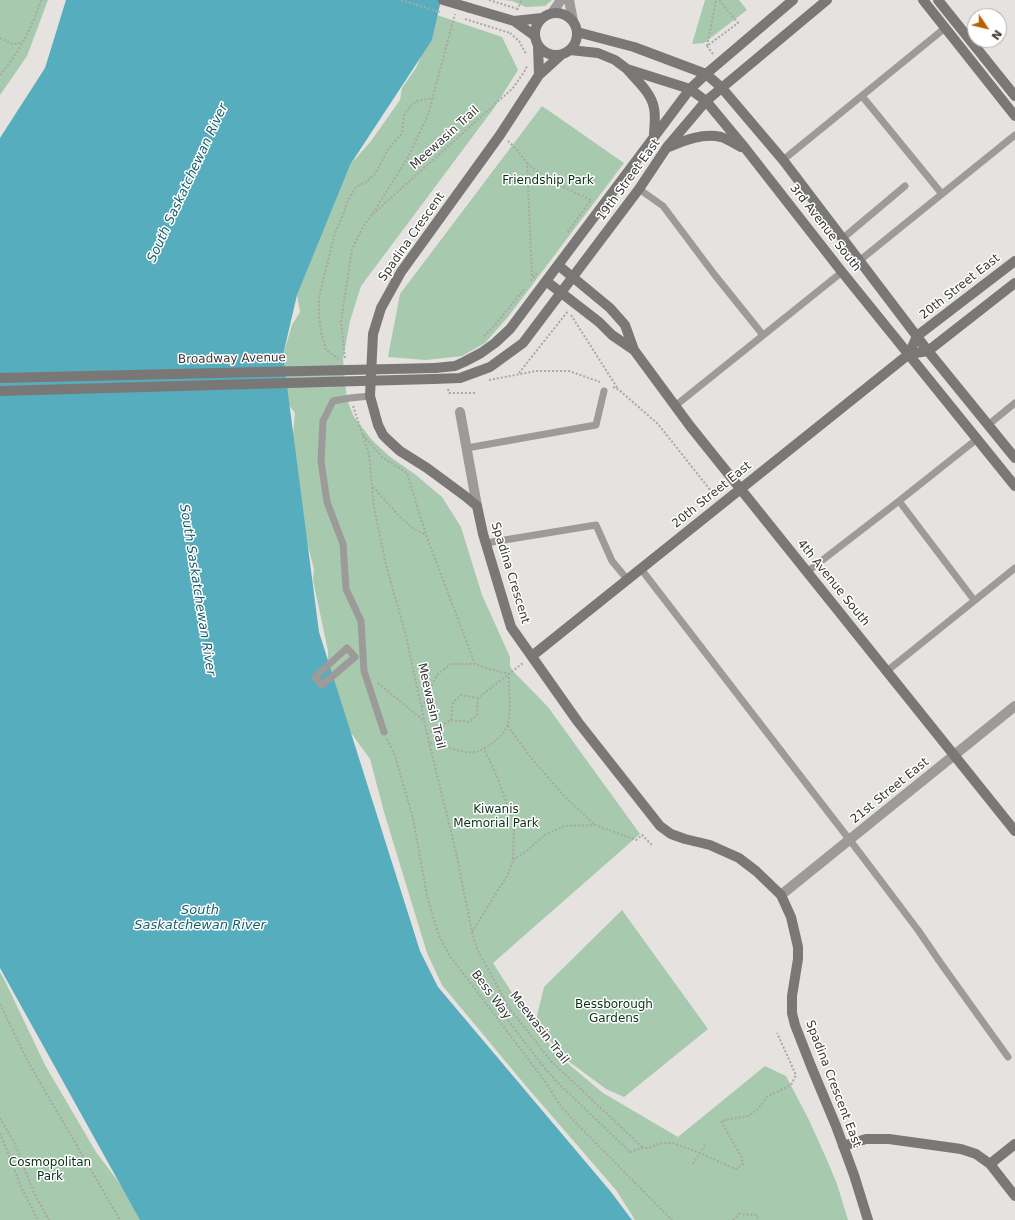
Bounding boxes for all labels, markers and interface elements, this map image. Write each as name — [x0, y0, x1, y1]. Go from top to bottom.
north arrow — [967, 8, 1007, 48]
text: N — [988, 27, 1004, 42]
water label: South Saskatchewan River — [144, 101, 232, 265]
street label: Meewasin Trail — [408, 103, 482, 173]
street label: 19th Street East — [595, 136, 663, 224]
park label: Friendship Park — [502, 174, 594, 188]
street label: 3rd Avenue South — [786, 181, 864, 275]
street label: Spadina Crescent — [376, 190, 448, 284]
street label: 20th Street East — [917, 251, 1003, 323]
street label: Broadway Avenue — [178, 351, 286, 367]
street label: 20th Street East — [670, 459, 754, 531]
water label: South Saskatchewan River — [176, 503, 218, 677]
street label: Spadina Crescent — [488, 521, 532, 625]
street label: 4th Avenue South — [794, 537, 872, 629]
street label: Meewasin Trail — [414, 662, 448, 750]
street label: 21st Street East — [848, 755, 932, 827]
park label: Kiwanis Memorial Park — [453, 803, 539, 831]
water label: South Saskatchewan River — [134, 903, 266, 934]
street label: Bess Way — [468, 968, 514, 1022]
street label: Meewasin Trail — [506, 989, 572, 1067]
park label: Bessborough Gardens — [575, 998, 653, 1026]
street label: Spadina Crescent East — [802, 1018, 864, 1150]
park label: Cosmopolitan Park — [9, 1156, 91, 1184]

